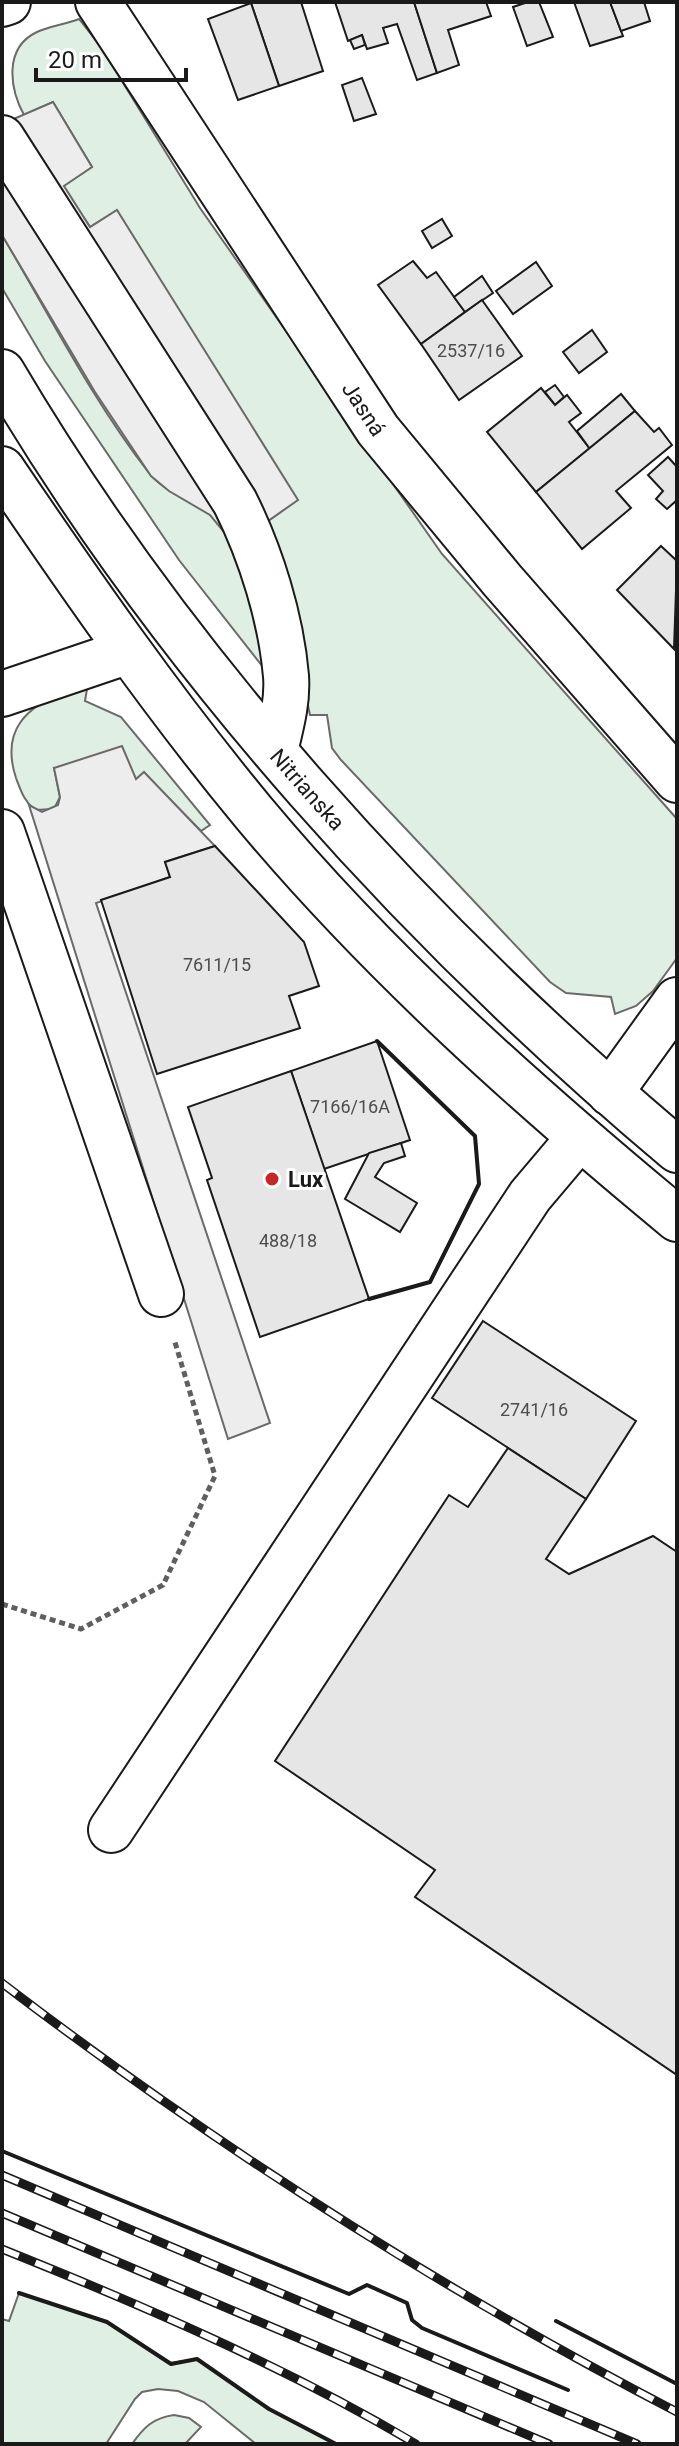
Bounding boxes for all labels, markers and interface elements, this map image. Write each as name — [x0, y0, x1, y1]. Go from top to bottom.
scale bar — [36, 32, 186, 82]
text: 20 m — [48, 46, 102, 74]
house number: 2537/16 — [437, 340, 505, 361]
street label: Jasná — [337, 377, 391, 440]
street label: Nitrianska — [265, 744, 350, 835]
house number: 7611/15 — [183, 954, 251, 975]
house number: 7166/16A — [310, 1096, 390, 1117]
place label: Lux — [288, 1167, 324, 1192]
marker: Lux — [263, 1170, 281, 1188]
house number: 488/18 — [259, 1230, 317, 1251]
house number: 2741/16 — [500, 1399, 568, 1420]

